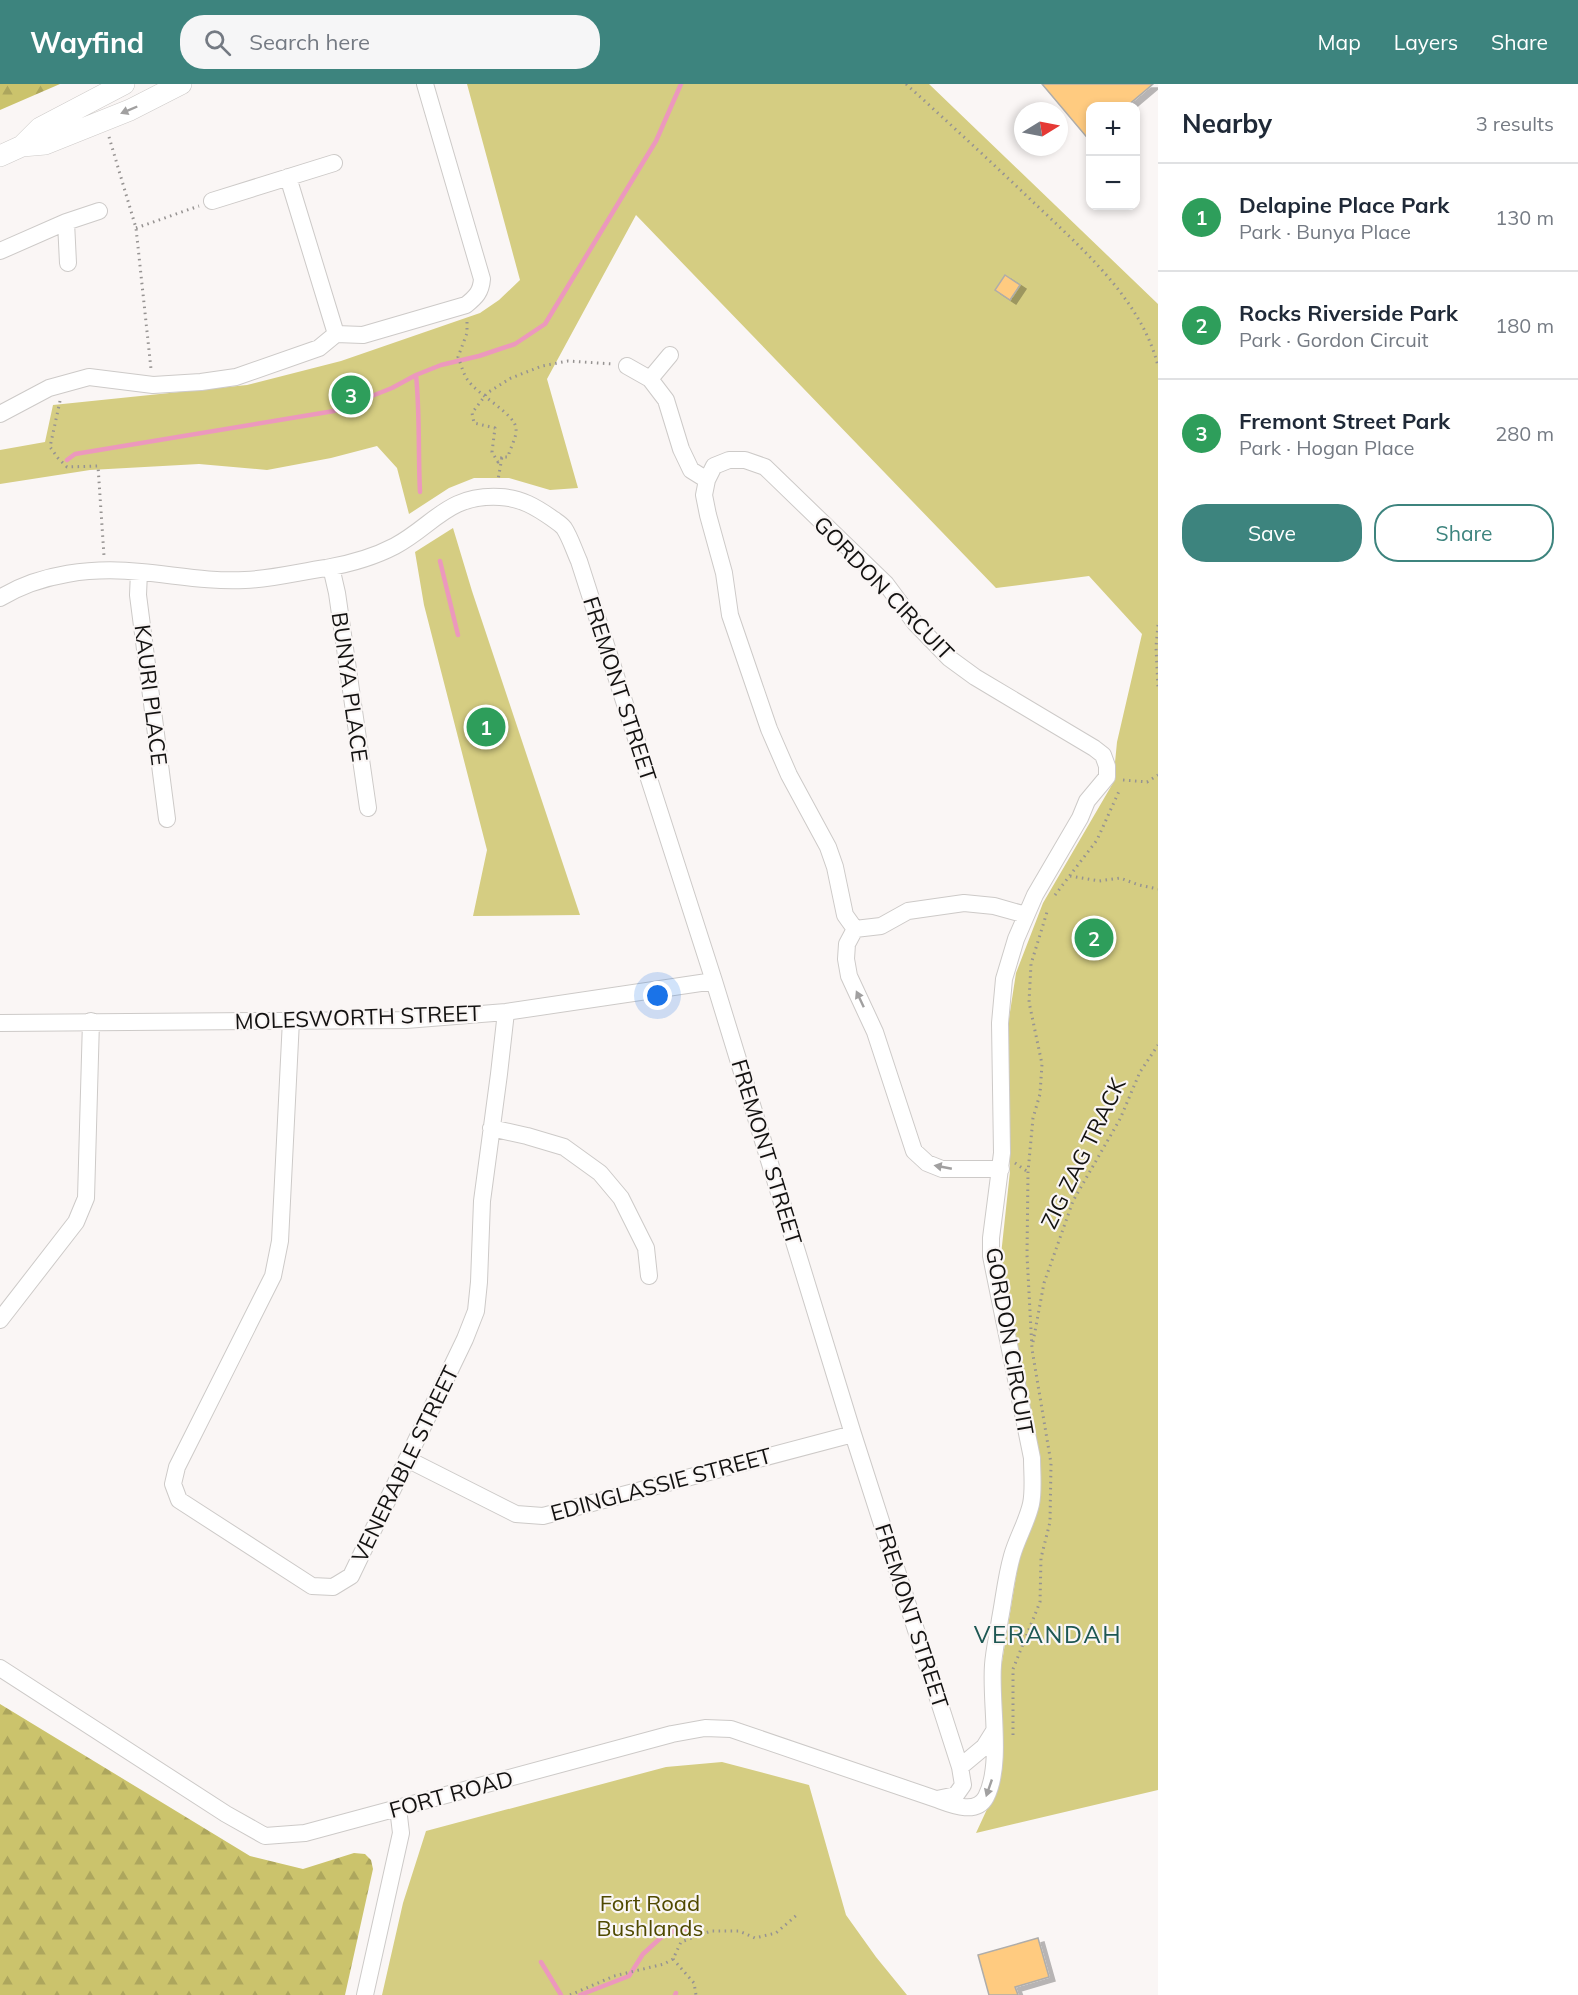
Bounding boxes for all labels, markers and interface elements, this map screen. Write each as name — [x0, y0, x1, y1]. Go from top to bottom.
search box — [180, 15, 600, 69]
text: Wayfind — [30, 25, 144, 60]
icon: search — [201, 26, 234, 59]
text: Search here — [249, 28, 370, 56]
text: Map — [1318, 29, 1361, 55]
text: Layers — [1394, 29, 1458, 55]
text: Share — [1491, 29, 1548, 55]
north arrow — [1014, 102, 1068, 156]
map controls — [1086, 102, 1140, 210]
button: + — [1086, 102, 1140, 156]
one-way arrow — [120, 106, 138, 115]
text: Nearby — [1182, 107, 1272, 140]
text: 3 results — [1476, 111, 1554, 136]
button: − — [1086, 156, 1140, 210]
text: Delapine Place Park — [1239, 191, 1450, 219]
text: 1 — [1196, 205, 1208, 230]
text: 130 m — [1495, 205, 1554, 230]
text: Park · Bunya Place — [1239, 219, 1411, 244]
text: Rocks Riverside Park — [1239, 299, 1458, 327]
text: 2 — [1196, 313, 1208, 338]
text: 180 m — [1495, 313, 1554, 338]
text: Park · Gordon Circuit — [1239, 327, 1428, 352]
pin: 3 — [332, 372, 370, 418]
text: Fremont Street Park — [1239, 407, 1450, 435]
text: 3 — [1196, 421, 1208, 446]
text: 280 m — [1495, 421, 1554, 446]
text: Park · Hogan Place — [1239, 435, 1414, 460]
button: Save — [1182, 504, 1362, 562]
button: Share — [1374, 504, 1554, 562]
street label: GORDON CIRCUIT — [808, 510, 960, 666]
street label: FREMONT STREET — [577, 593, 663, 785]
street label: BUNYA PLACE — [326, 610, 374, 764]
street label: KAURI PLACE — [128, 623, 174, 767]
pin: 1 — [466, 704, 506, 750]
pin: 2 — [1074, 916, 1114, 960]
your location — [643, 981, 672, 1010]
one-way arrow — [855, 990, 865, 1008]
street label: MOLESWORTH STREET — [234, 999, 482, 1035]
street label: FREMONT STREET — [725, 1056, 809, 1248]
street label: ZIG ZAG TRACK — [1034, 1072, 1132, 1233]
one-way arrow — [933, 1162, 952, 1171]
street label: GORDON CIRCUIT — [980, 1245, 1040, 1437]
street label: VENERABLE STREET — [345, 1361, 465, 1567]
street label: EDINGLASSIE STREET — [547, 1441, 775, 1527]
street label: FREMONT STREET — [869, 1520, 955, 1712]
district label: VERANDAH — [974, 1619, 1122, 1649]
street label: FORT ROAD — [386, 1764, 516, 1824]
one-way arrow — [983, 1779, 993, 1797]
park label: Fort Road Bushlands — [597, 1889, 703, 1942]

